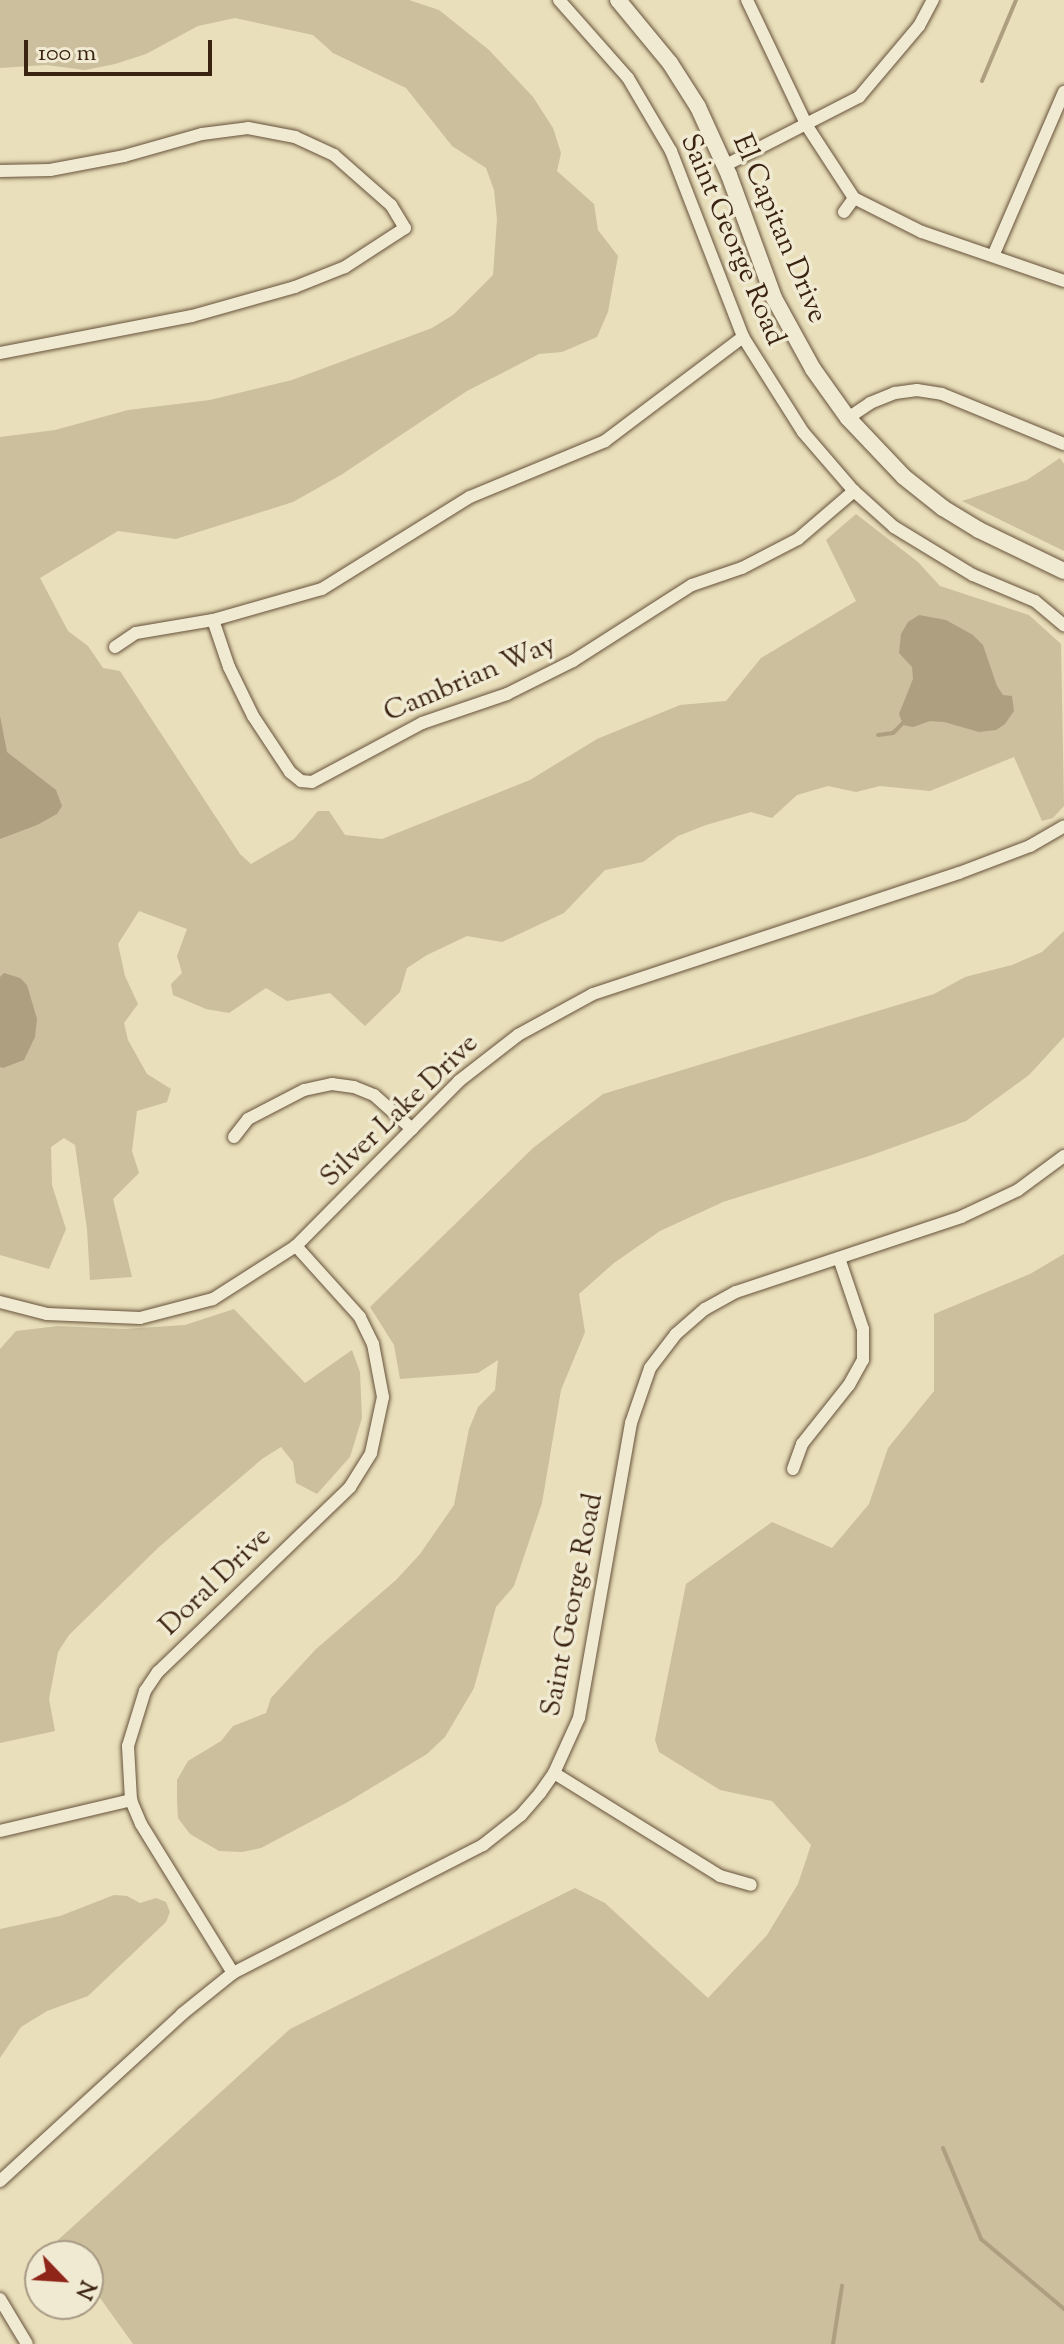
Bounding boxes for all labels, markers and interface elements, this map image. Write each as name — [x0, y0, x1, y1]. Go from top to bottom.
scale bar — [28, 24, 216, 74]
text: 100 m — [38, 37, 96, 71]
street label: Saint George Road — [672, 129, 792, 351]
street label: El Capitan Drive — [724, 130, 834, 328]
street label: Cambrian Way — [379, 628, 561, 730]
street label: Silver Lake Drive — [314, 1027, 486, 1195]
street label: Saint George Road — [535, 1491, 611, 1719]
street label: Doral Drive — [153, 1521, 279, 1643]
north arrow — [24, 2240, 104, 2320]
text: N — [66, 2275, 102, 2304]

